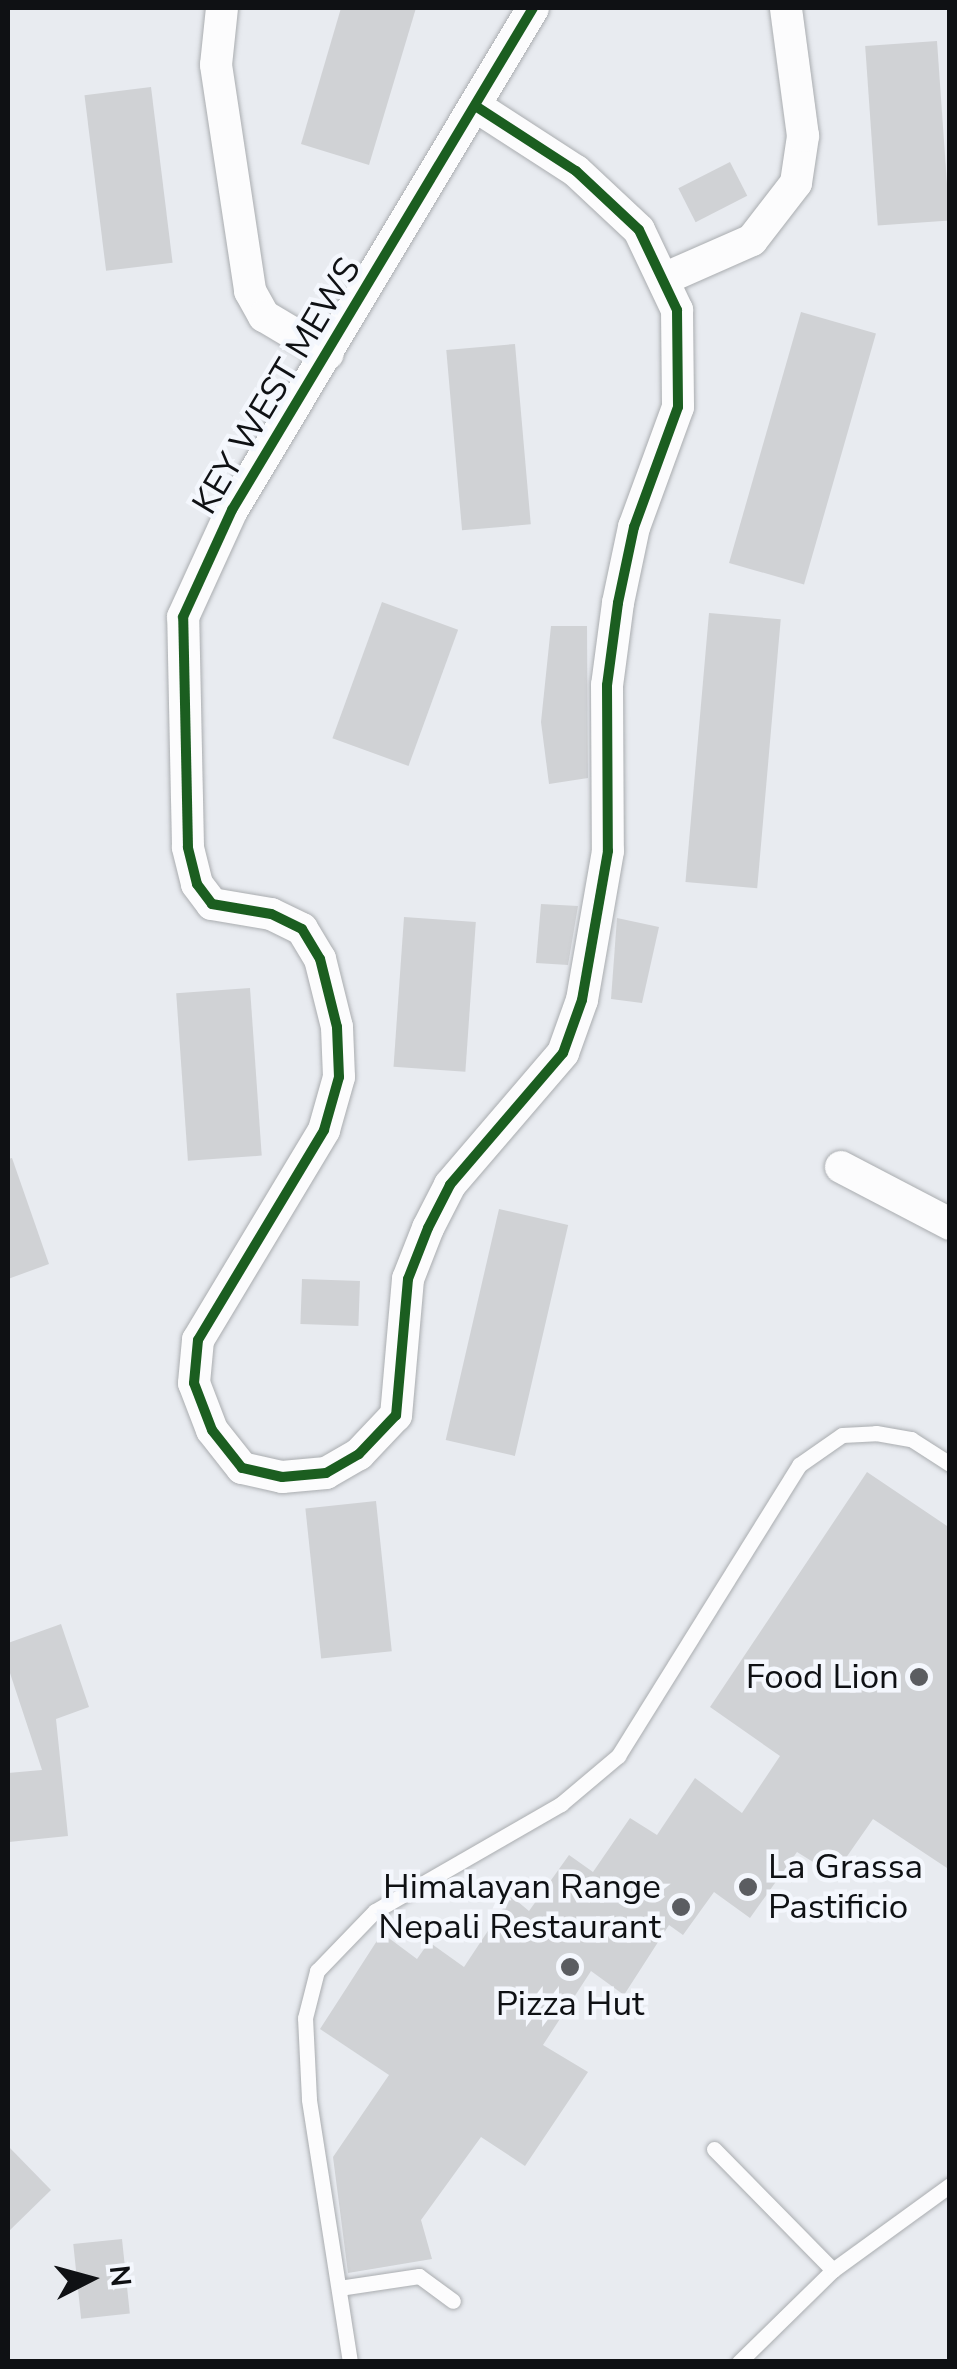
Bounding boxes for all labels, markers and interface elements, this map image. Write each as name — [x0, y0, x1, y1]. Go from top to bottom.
street label: KEY WEST MEWS — [184, 250, 370, 522]
place label: Food Lion — [746, 1656, 899, 1698]
marker: Food Lion — [908, 1666, 930, 1688]
place label: La Grassa Pastificio — [768, 1846, 923, 1928]
place label: Himalayan Range Nepali Restaurant — [378, 1866, 661, 1948]
marker: La Grassa Pastificio — [737, 1876, 759, 1898]
marker: Himalayan Range Nepali Restaurant — [670, 1896, 692, 1918]
marker: Pizza Hut — [559, 1956, 581, 1978]
place label: Pizza Hut — [496, 1983, 644, 2025]
north arrow — [40, 2229, 140, 2329]
text: N — [100, 2263, 140, 2288]

